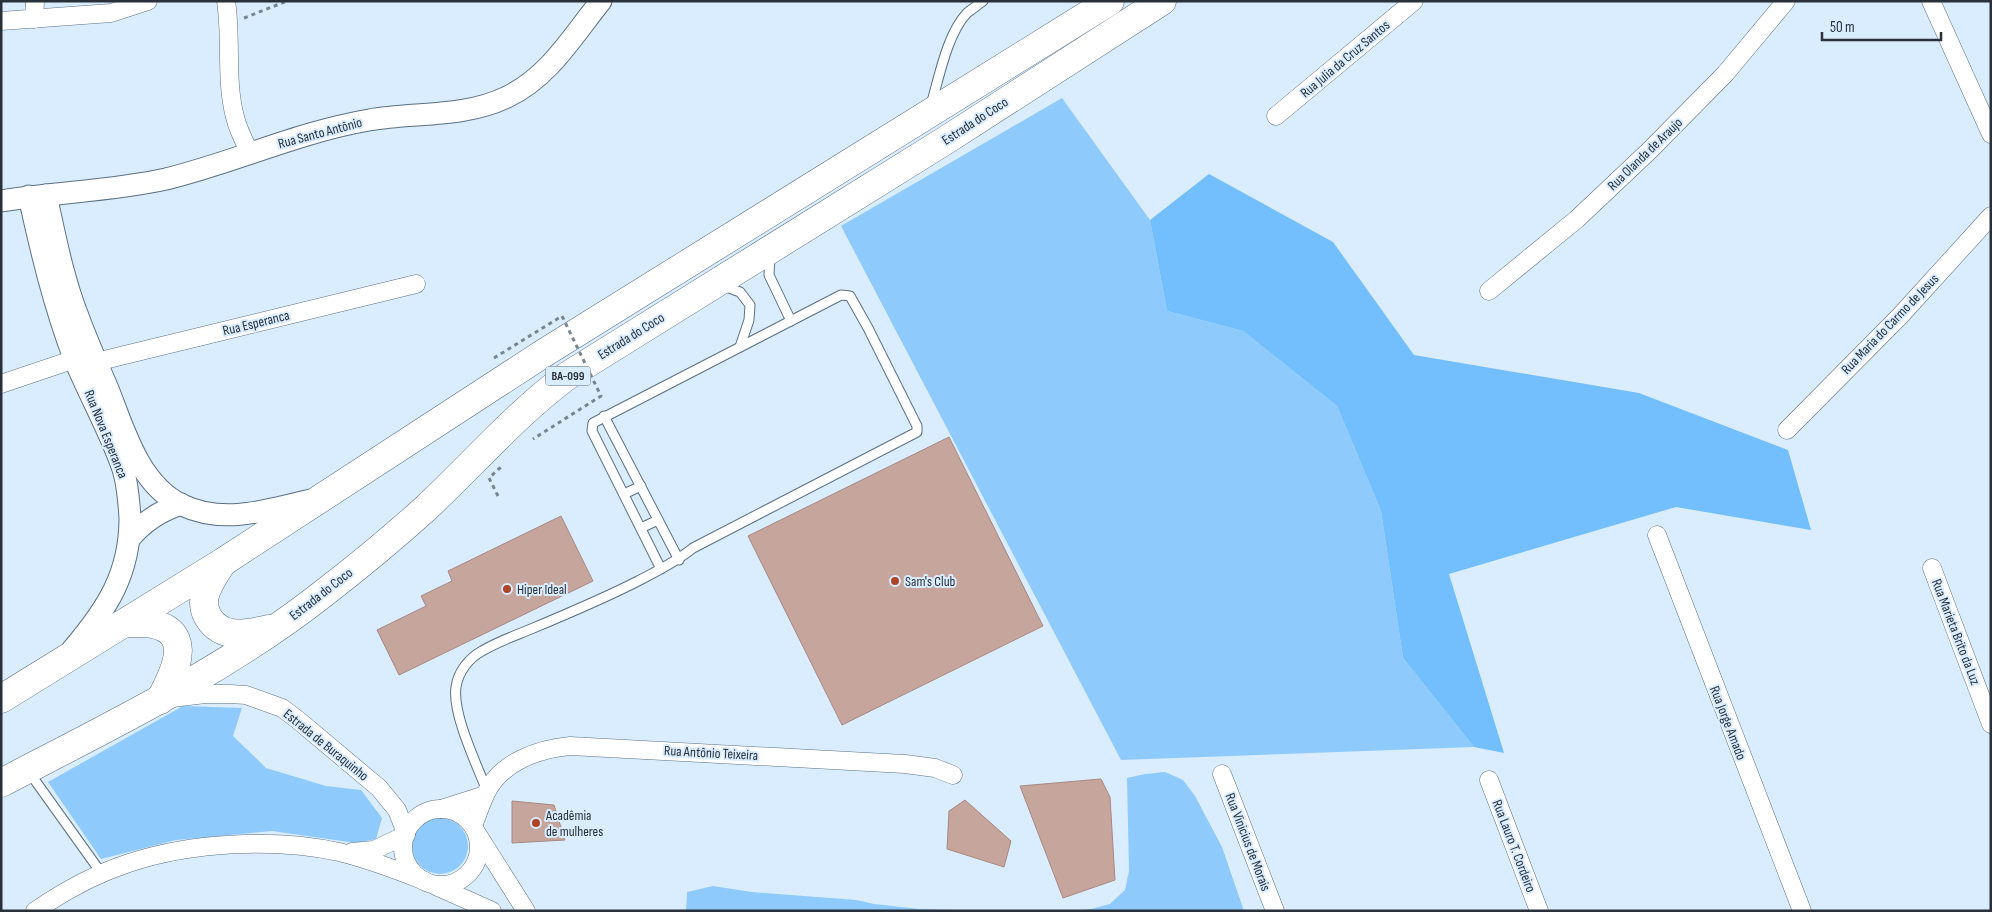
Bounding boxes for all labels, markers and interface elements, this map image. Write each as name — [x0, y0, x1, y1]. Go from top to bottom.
scale bar — [1822, 10, 1941, 42]
street label: Rua Julia da Cruz Santos — [1297, 17, 1393, 101]
text: 50 m — [1830, 18, 1855, 37]
street label: Estrada do Coco — [939, 93, 1011, 149]
street label: Rua Santo Antônio — [276, 114, 364, 152]
street label: Rua Olanda de Araujo — [1604, 114, 1686, 194]
street label: Rua Maria do Carmo de Jesus — [1838, 270, 1942, 378]
street label: Rua Esperanca — [221, 307, 291, 339]
street label: Estrada do Coco — [595, 309, 668, 363]
road number: BA-099 — [546, 366, 590, 386]
street label: Rua Nova Esperanca — [81, 387, 131, 481]
street label: Estrada do Coco — [286, 564, 356, 624]
place label: Sam's Club — [905, 573, 956, 590]
marker: Sam's Club — [889, 575, 901, 587]
street label: Rua Marieta Brito da Luz — [1928, 577, 1984, 687]
place label: Hiper Ideal — [517, 581, 567, 598]
marker: Hiper Ideal — [501, 583, 513, 595]
street label: Rua Jorge Amado — [1706, 684, 1750, 763]
street label: Estrada de Buraquinho — [280, 705, 372, 785]
street label: Rua Antônio Teixeira — [663, 742, 759, 764]
street label: Rua Vinicius de Morais — [1222, 791, 1274, 893]
street label: Rua Lauro T. Cordeiro — [1489, 797, 1539, 895]
place label: Acadêmia de mulheres — [545, 807, 603, 840]
marker: Acadêmia de mulheres — [530, 817, 542, 829]

